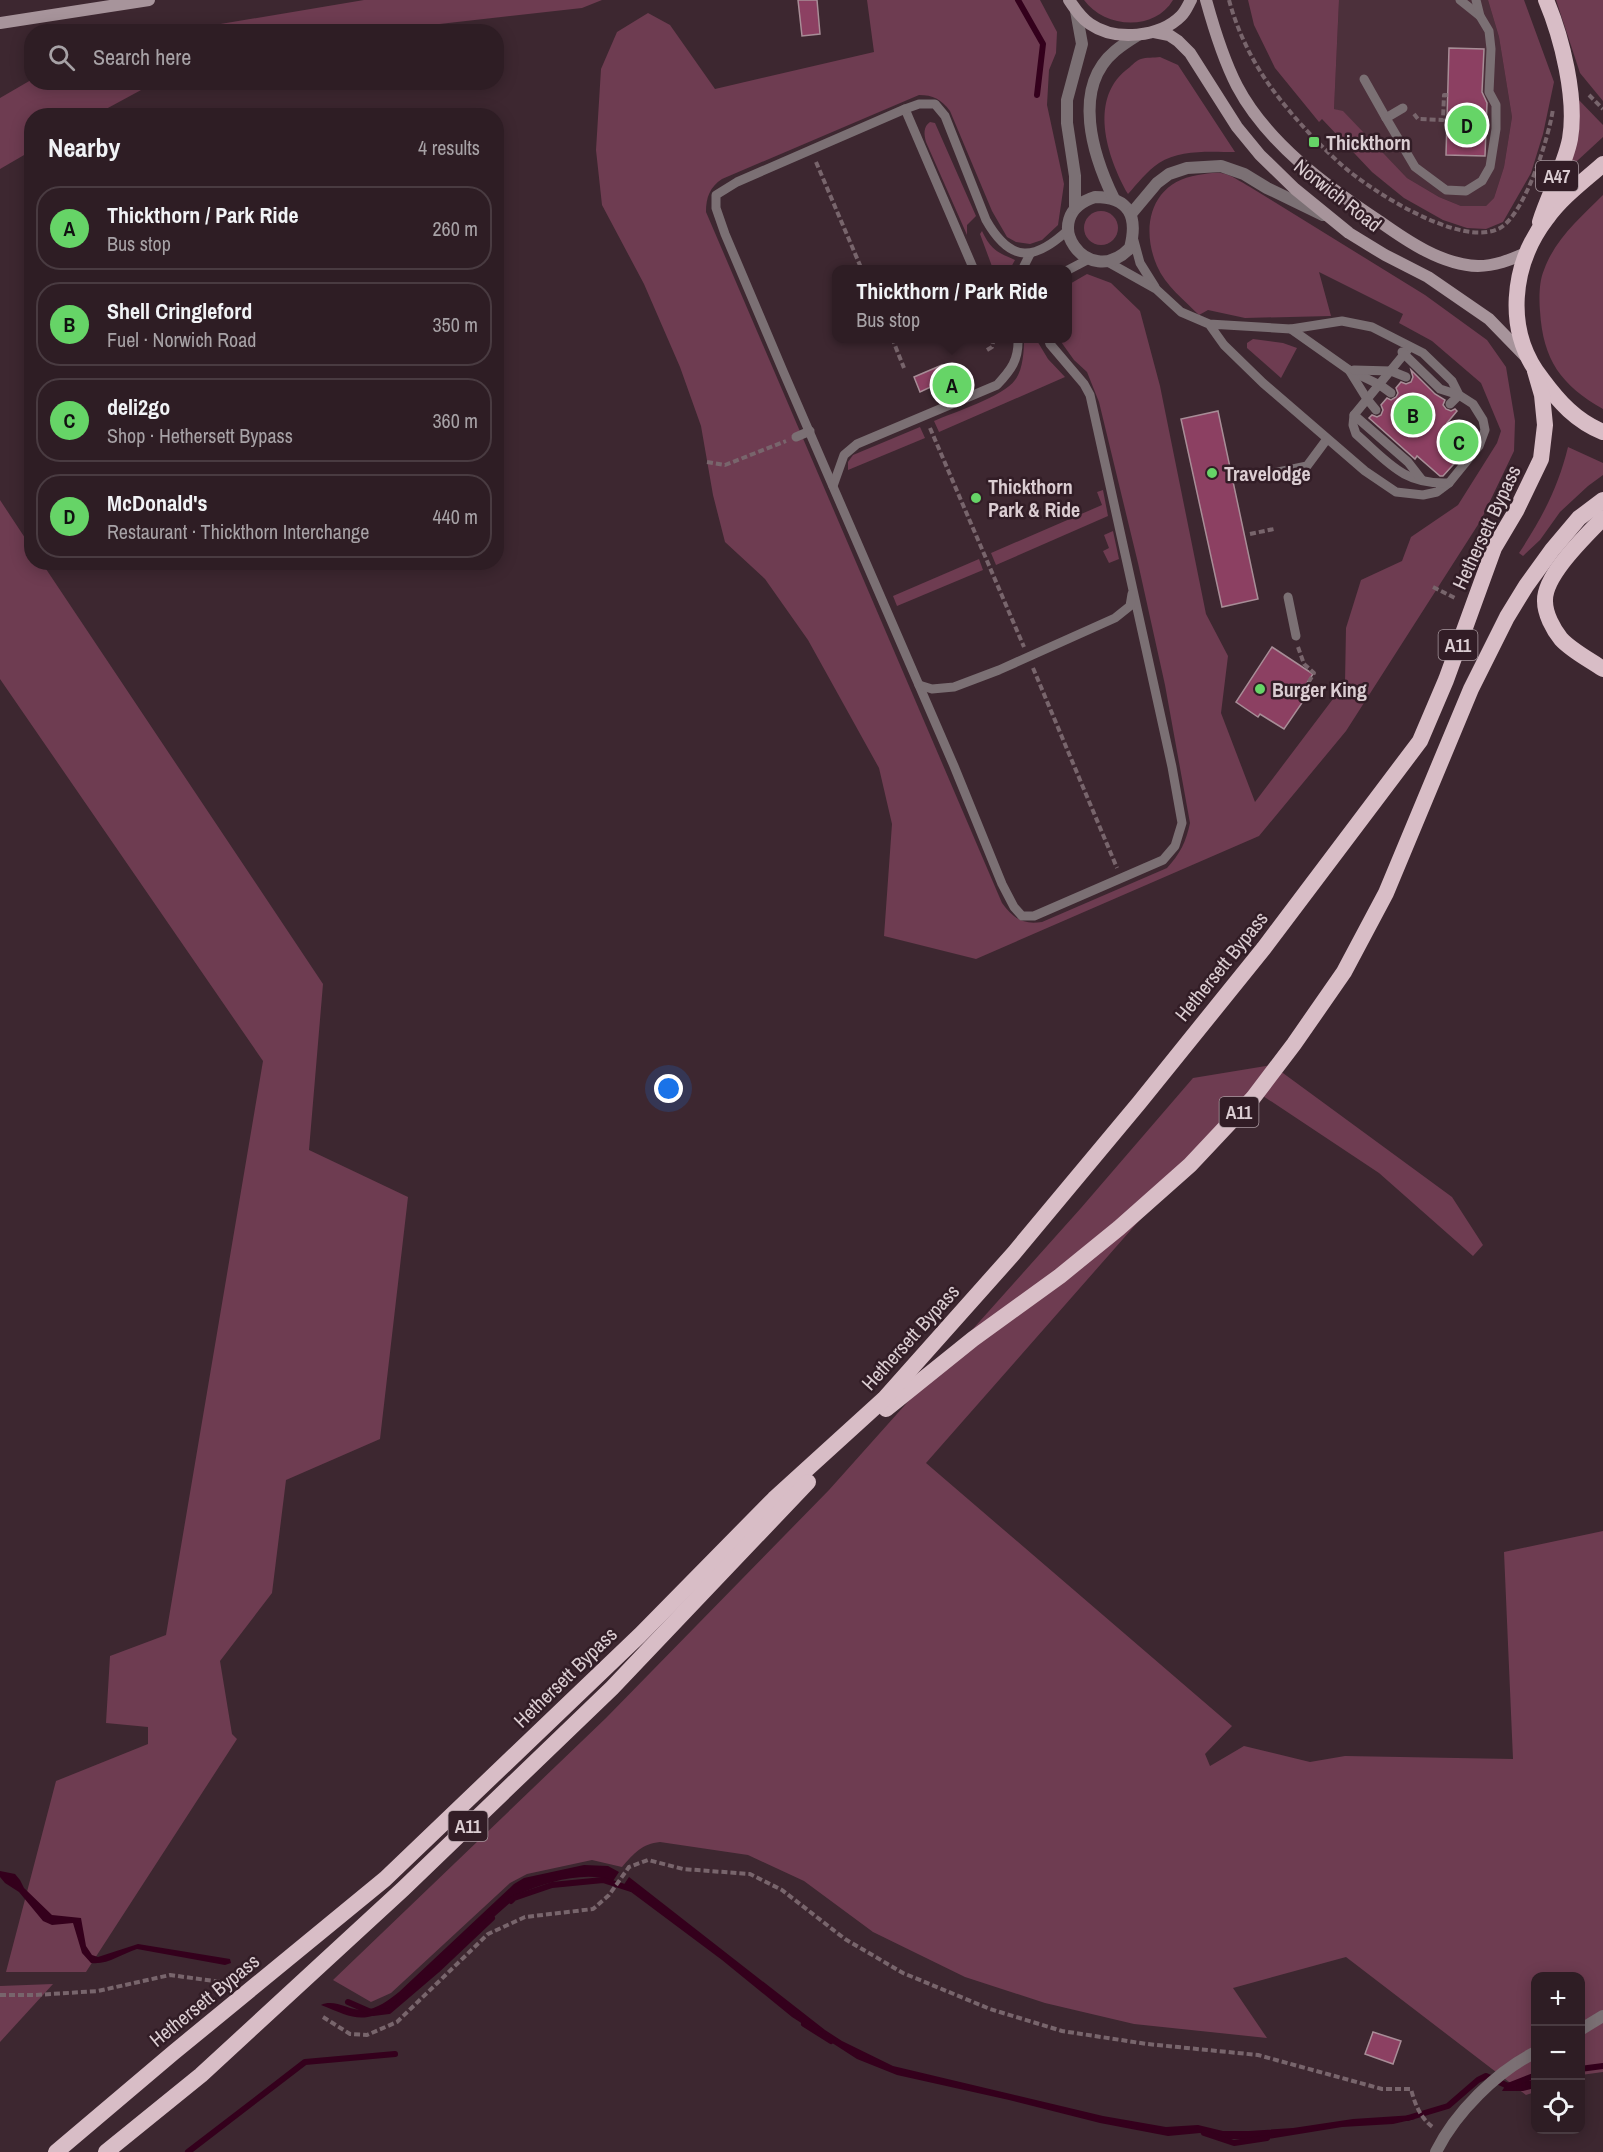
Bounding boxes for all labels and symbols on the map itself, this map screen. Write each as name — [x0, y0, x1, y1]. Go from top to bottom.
pin: D — [1448, 102, 1486, 148]
place label: Thickthorn — [1326, 129, 1411, 156]
marker: Thickthorn — [1307, 135, 1321, 149]
street label: Norwich Road — [1289, 152, 1387, 238]
road number: A47 — [1536, 161, 1578, 191]
pin: A — [932, 362, 972, 408]
pin: B — [1394, 392, 1432, 438]
pin: C — [1440, 420, 1478, 464]
place label: Travelodge — [1224, 460, 1311, 487]
street label: Hethersett Bypass — [1445, 461, 1527, 593]
marker: Travelodge — [1205, 466, 1219, 480]
place label: Thickthorn Park & Ride — [988, 473, 1080, 523]
marker: Thickthorn Park & Ride — [969, 491, 983, 505]
road number: A11 — [1438, 630, 1478, 660]
place label: Burger King — [1272, 676, 1367, 703]
marker: Burger King — [1253, 682, 1267, 696]
street label: Hethersett Bypass — [1168, 905, 1274, 1027]
your location — [654, 1074, 683, 1103]
road number: A11 — [1220, 1097, 1258, 1127]
street label: Hethersett Bypass — [855, 1278, 965, 1396]
street label: Hethersett Bypass — [507, 1621, 623, 1733]
road number: A11 — [448, 1811, 488, 1841]
street label: Hethersett Bypass — [143, 1947, 265, 2053]

